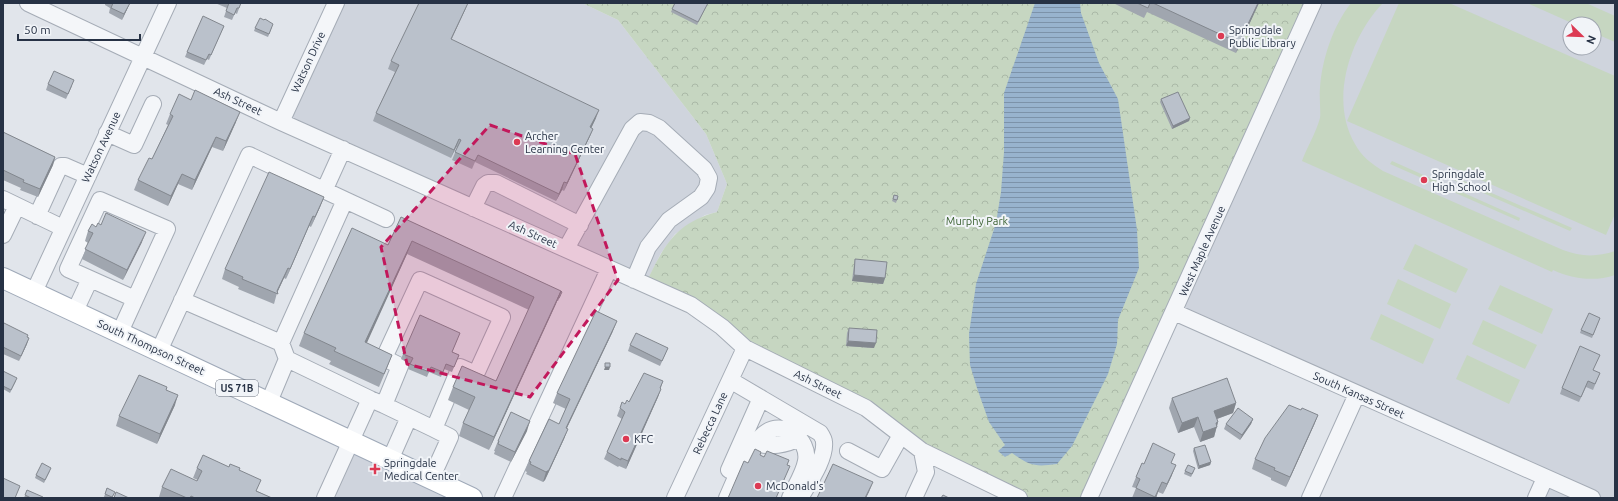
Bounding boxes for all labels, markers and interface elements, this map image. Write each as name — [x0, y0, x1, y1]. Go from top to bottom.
scale bar — [18, 16, 140, 42]
north arrow — [1562, 16, 1602, 56]
text: 50 m — [24, 23, 51, 36]
place label: Springdale Public Library — [1229, 24, 1296, 49]
street label: Watson Drive — [289, 30, 327, 94]
marker: Springdale Public Library — [1216, 31, 1226, 41]
text: N — [1584, 34, 1598, 46]
street label: Ash Street — [212, 85, 265, 118]
street label: Watson Avenue — [79, 110, 123, 184]
place label: Archer Learning Center — [525, 130, 605, 155]
marker: Archer Learning Center — [512, 137, 522, 147]
place label: Springdale High School — [1432, 168, 1490, 193]
marker: Springdale High School — [1419, 175, 1429, 185]
street label: West Maple Avenue — [1177, 204, 1227, 298]
park label: Murphy Park — [946, 215, 1009, 227]
street label: Ash Street — [507, 218, 560, 250]
street label: South Thompson Street — [95, 317, 207, 377]
street label: Ash Street — [792, 367, 844, 401]
street label: South Kansas Street — [1311, 369, 1407, 421]
road number: US 71B — [216, 380, 258, 396]
street label: Rebecca Lane — [690, 390, 730, 456]
place label: KFC — [634, 433, 653, 445]
marker: KFC — [621, 434, 631, 444]
place label: Springdale Medical Center — [384, 457, 459, 482]
marker: Springdale Medical Center — [369, 463, 381, 475]
place label: McDonald's — [766, 480, 824, 492]
marker: McDonald's — [753, 481, 763, 491]

